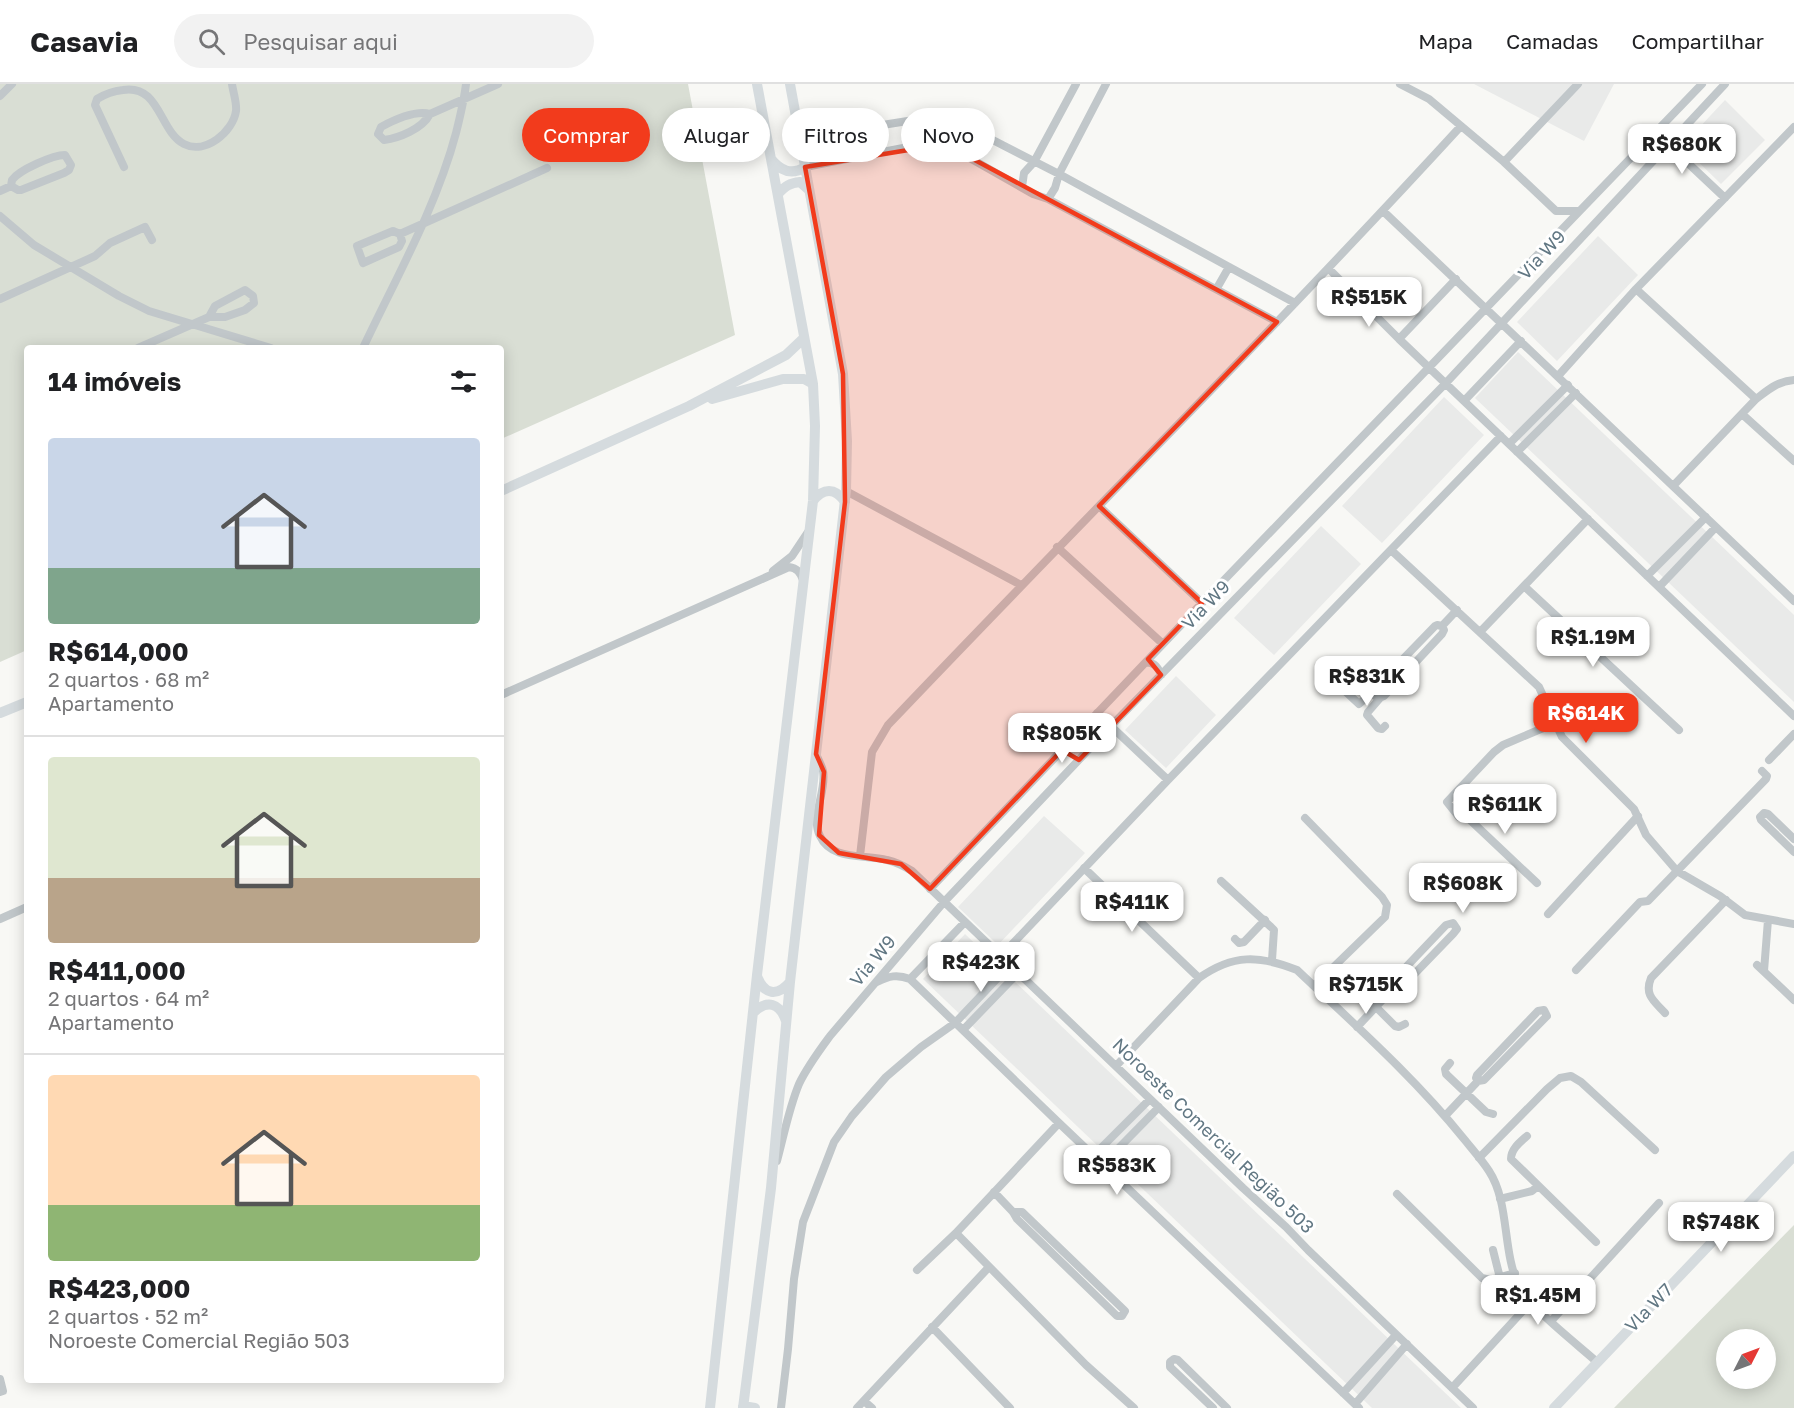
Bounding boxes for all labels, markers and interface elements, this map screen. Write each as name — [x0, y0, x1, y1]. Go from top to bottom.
search box — [174, 14, 594, 68]
text: Casavia — [30, 25, 138, 58]
icon: search — [195, 25, 228, 58]
text: Pesquisar aqui — [243, 28, 398, 55]
text: Mapa — [1418, 28, 1473, 54]
text: Camadas — [1506, 28, 1598, 54]
text: Compartilhar — [1631, 28, 1764, 54]
chip: Comprar — [522, 108, 650, 162]
chip: Alugar — [662, 108, 770, 162]
chip: Filtros — [782, 108, 889, 162]
chip: Novo — [901, 108, 995, 162]
pin: R$680K — [1633, 124, 1731, 175]
text: R$680K — [1642, 131, 1722, 155]
street label: Via W9 — [1513, 225, 1570, 284]
pin: R$515K — [1320, 277, 1418, 328]
text: R$515K — [1331, 284, 1407, 308]
icon: filters — [447, 365, 480, 398]
text: 14 imóveis — [48, 366, 181, 397]
icon: home — [210, 477, 318, 585]
street label: Via W9 — [1177, 575, 1234, 633]
pin: R$1.19M — [1538, 617, 1648, 668]
text: R$1.19M — [1551, 624, 1635, 648]
text: R$614,000 — [48, 636, 189, 667]
pin: R$831K — [1318, 656, 1416, 707]
text: R$831K — [1328, 663, 1406, 687]
text: 2 quartos · 68 m² — [48, 667, 209, 691]
text: Apartamento — [48, 691, 174, 715]
pin: R$614K — [1537, 693, 1635, 744]
text: R$614K — [1547, 700, 1625, 724]
pin: R$805K — [1013, 713, 1111, 764]
text: R$805K — [1022, 720, 1102, 744]
pin: R$611K — [1456, 784, 1554, 835]
text: R$611K — [1467, 791, 1543, 815]
icon: home — [210, 796, 318, 904]
pin: R$608K — [1414, 863, 1512, 914]
text: R$608K — [1423, 870, 1503, 894]
pin: R$411K — [1083, 882, 1181, 933]
text: R$411K — [1095, 889, 1169, 913]
street label: Via W9 — [845, 930, 900, 990]
pin: R$423K — [932, 942, 1030, 993]
text: R$423K — [942, 949, 1020, 973]
text: R$411,000 — [48, 955, 186, 986]
pin: R$715K — [1317, 964, 1415, 1015]
text: R$715K — [1328, 971, 1404, 995]
text: 2 quartos · 64 m² — [48, 986, 209, 1010]
text: Apartamento — [48, 1010, 174, 1034]
street label: Noroeste Comercial Região 503 — [1108, 1033, 1319, 1238]
icon: home — [210, 1114, 318, 1222]
pin: R$583K — [1068, 1145, 1166, 1196]
text: R$583K — [1078, 1152, 1157, 1176]
pin: R$748K — [1672, 1202, 1770, 1253]
text: R$748K — [1682, 1209, 1760, 1233]
text: R$423,000 — [48, 1273, 190, 1304]
pin: R$1.45M — [1483, 1275, 1593, 1326]
street label: Vla W7 — [1620, 1278, 1677, 1336]
text: R$1.45M — [1495, 1282, 1581, 1306]
text: 2 quartos · 52 m² — [48, 1304, 208, 1328]
text: Noroeste Comercial Região 503 — [48, 1328, 350, 1352]
north arrow — [1716, 1329, 1776, 1389]
map controls — [1716, 1329, 1776, 1389]

